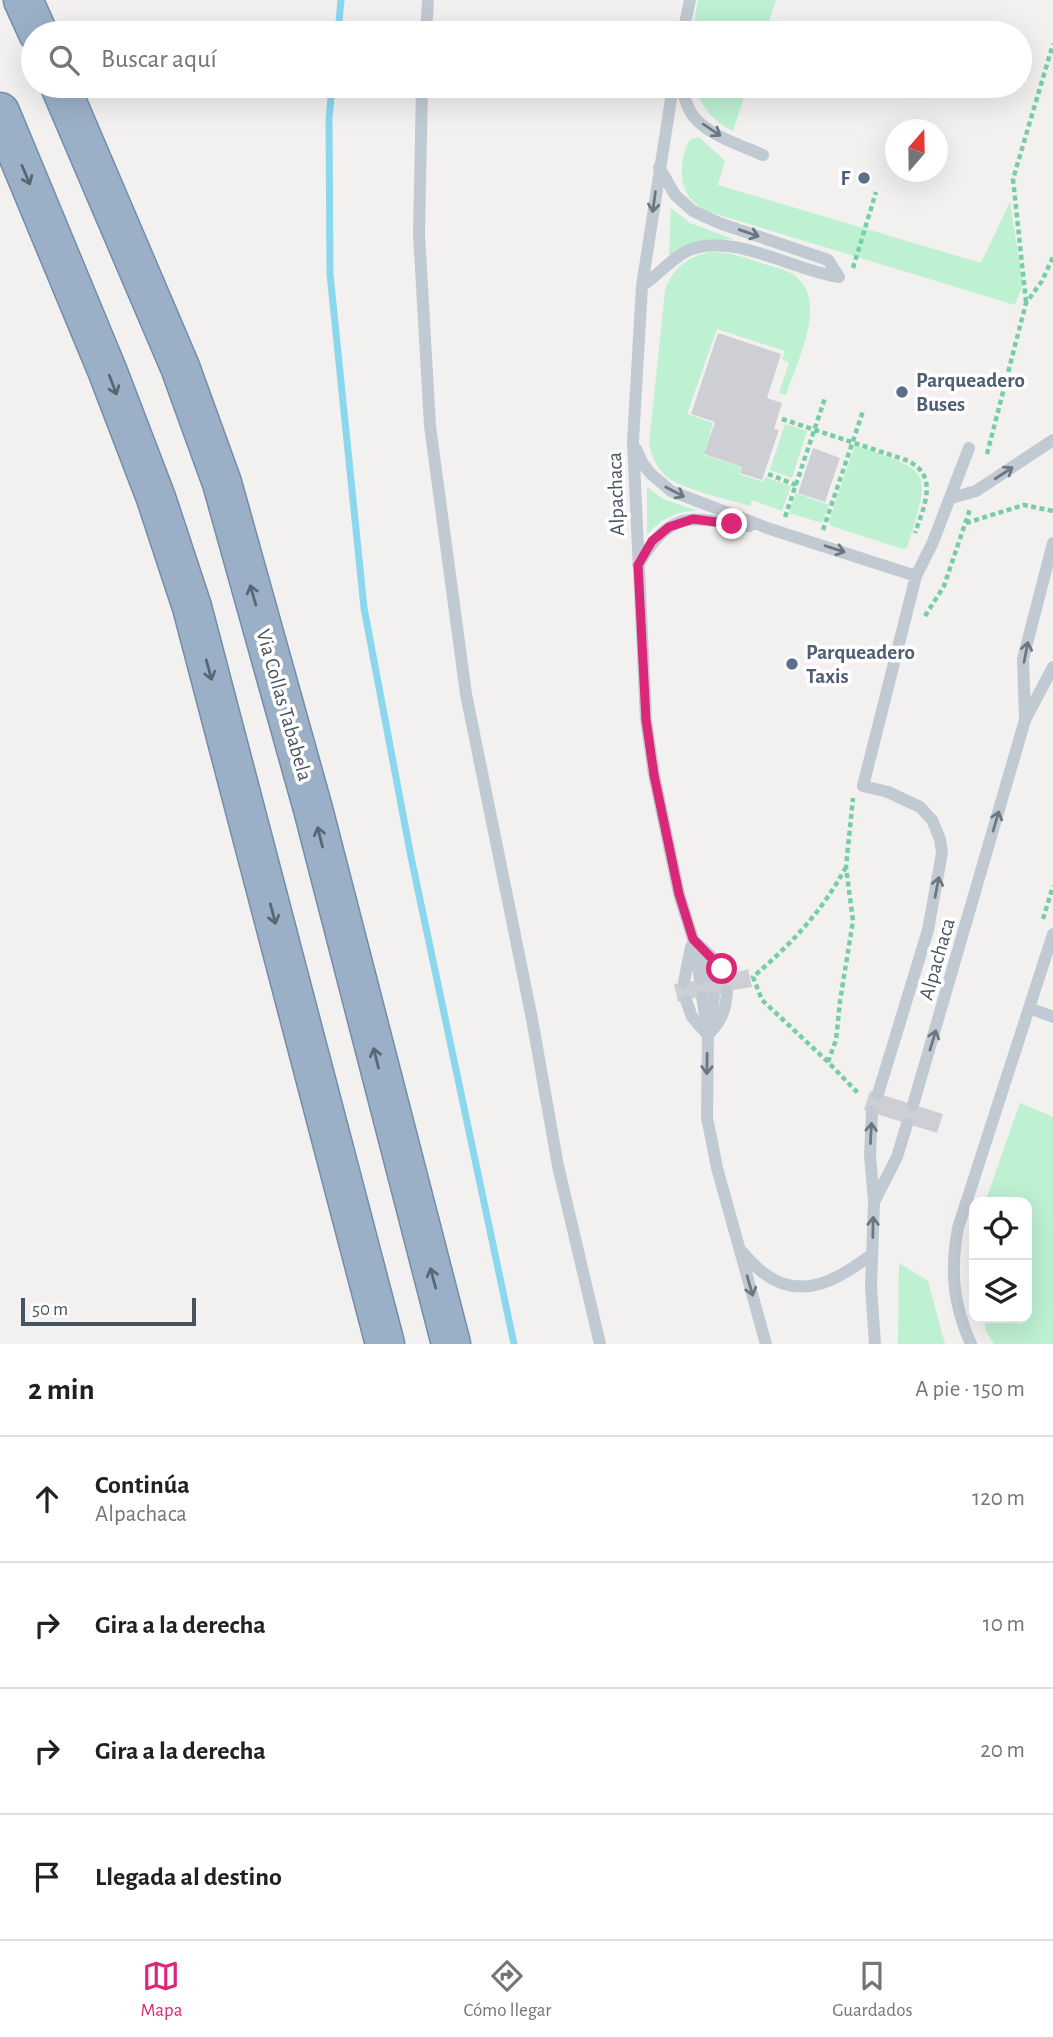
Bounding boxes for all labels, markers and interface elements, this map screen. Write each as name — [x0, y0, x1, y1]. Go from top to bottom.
search box — [21, 21, 1032, 98]
icon: search — [45, 41, 83, 79]
text: Buscar aquí — [101, 46, 217, 72]
north arrow — [885, 119, 948, 182]
one-way arrow — [702, 123, 721, 138]
one-way arrow — [21, 164, 34, 185]
place label: F — [840, 168, 850, 189]
marker: F — [856, 170, 872, 186]
one-way arrow — [647, 190, 660, 212]
one-way arrow — [738, 228, 760, 241]
place label: Parqueadero Buses — [916, 370, 1025, 415]
one-way arrow — [108, 374, 120, 396]
marker: Parqueadero Buses — [894, 384, 910, 400]
street label: Alpachaca — [604, 451, 628, 536]
one-way arrow — [993, 466, 1013, 480]
one-way arrow — [665, 485, 685, 499]
route end — [716, 508, 747, 539]
one-way arrow — [824, 544, 846, 556]
one-way arrow — [246, 584, 259, 606]
street label: Via Collas Tababela — [252, 627, 316, 783]
one-way arrow — [1019, 641, 1033, 664]
place label: Parqueadero Taxis — [806, 642, 915, 687]
marker: Parqueadero Taxis — [784, 656, 800, 672]
one-way arrow — [203, 659, 216, 681]
one-way arrow — [991, 810, 1004, 832]
one-way arrow — [313, 827, 326, 849]
one-way arrow — [931, 876, 944, 899]
one-way arrow — [267, 902, 280, 925]
street label: Alpachaca — [915, 915, 959, 1002]
route start — [706, 953, 737, 984]
one-way arrow — [927, 1029, 940, 1051]
one-way arrow — [369, 1047, 382, 1070]
one-way arrow — [701, 1052, 714, 1075]
one-way arrow — [865, 1121, 878, 1144]
map controls — [969, 1197, 1032, 1323]
button: locate — [969, 1197, 1032, 1260]
one-way arrow — [866, 1216, 880, 1239]
button: layers — [969, 1260, 1032, 1323]
one-way arrow — [426, 1267, 439, 1290]
one-way arrow — [744, 1275, 757, 1297]
scale bar — [21, 1295, 196, 1327]
text: 50 m — [32, 1300, 68, 1319]
text: 2 min — [28, 1375, 95, 1405]
text: A pie · 150 m — [915, 1378, 1025, 1401]
text: Continúa — [95, 1472, 190, 1498]
icon: ahead — [28, 1480, 66, 1518]
text: 120 m — [972, 1487, 1025, 1510]
text: Alpachaca — [95, 1503, 187, 1526]
icon: right — [28, 1606, 66, 1644]
text: Gira a la derecha — [95, 1612, 266, 1638]
text: 10 m — [983, 1613, 1025, 1636]
icon: right — [28, 1732, 66, 1770]
text: Gira a la derecha — [95, 1738, 266, 1764]
text: 20 m — [980, 1739, 1025, 1762]
icon: arrive — [28, 1858, 66, 1896]
text: Llegada al destino — [95, 1864, 282, 1890]
tab: Mapa — [140, 1957, 182, 2022]
tab: Cómo llegar — [463, 1957, 551, 2022]
tab: Guardados — [832, 1957, 913, 2022]

